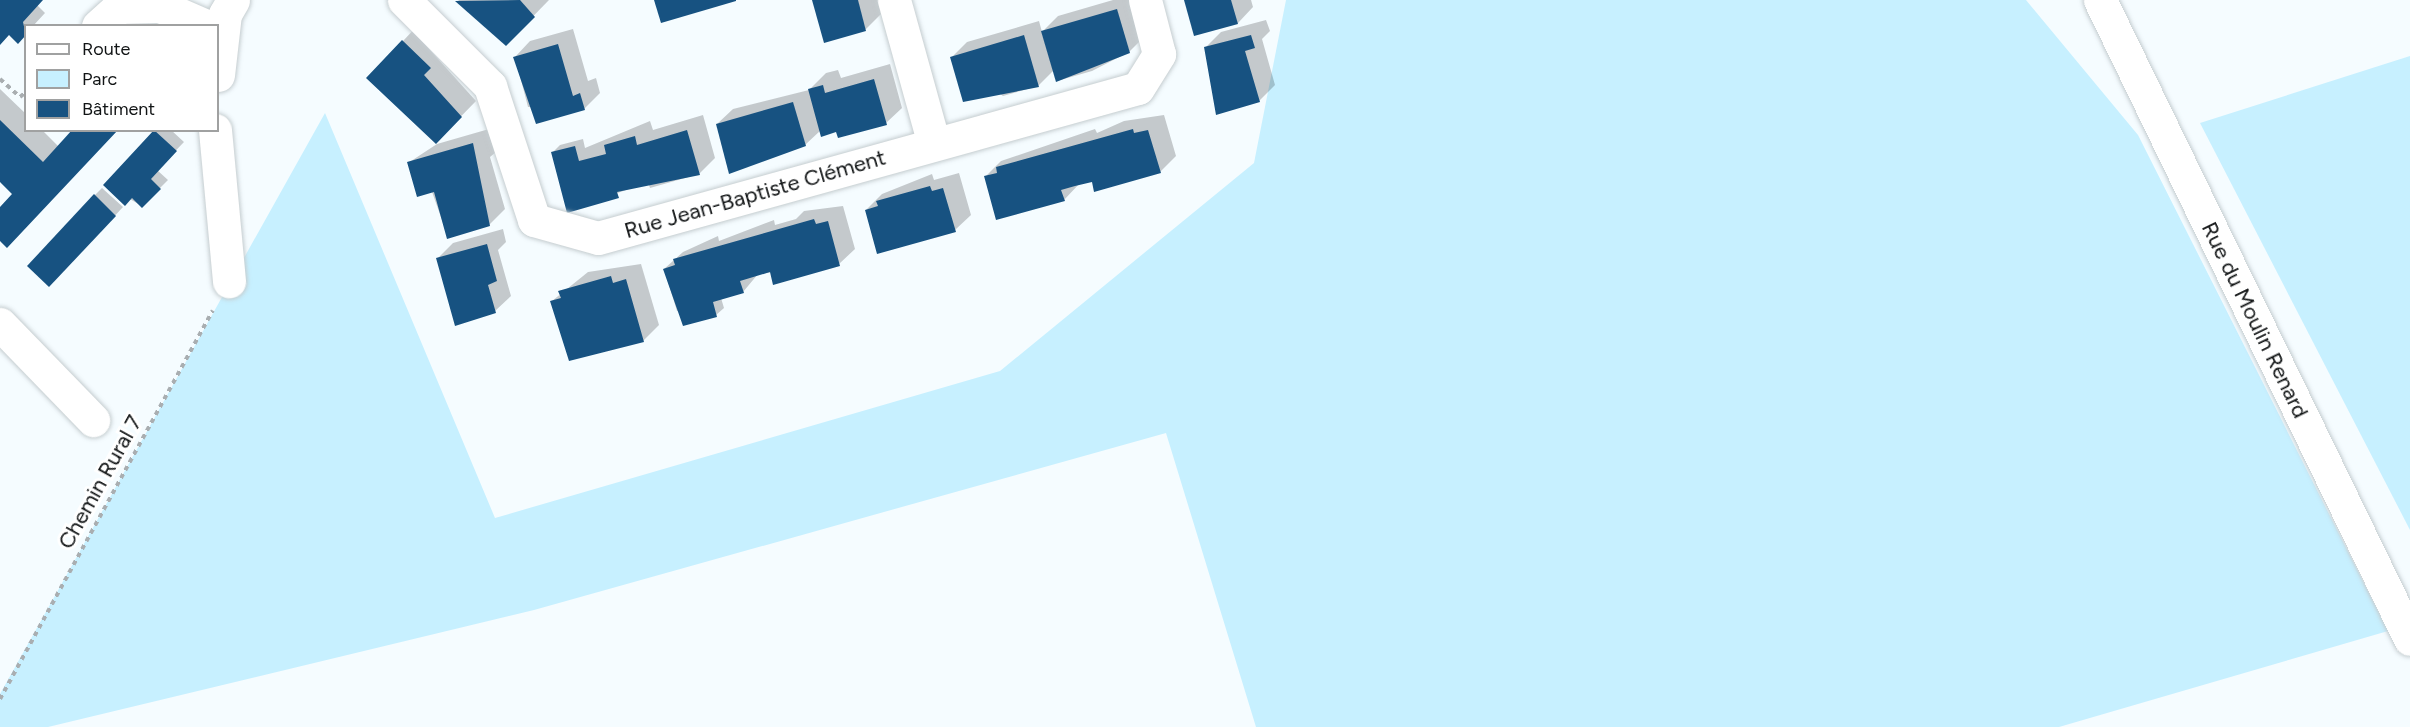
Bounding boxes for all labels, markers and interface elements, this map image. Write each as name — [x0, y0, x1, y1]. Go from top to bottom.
legend — [24, 24, 219, 132]
text: Route — [82, 38, 130, 60]
text: Parc — [82, 68, 117, 90]
text: Bâtiment — [82, 98, 155, 120]
street label: Rue Jean-Baptiste Clément — [621, 144, 889, 244]
street label: Rue du Moulin Renard — [2196, 218, 2314, 422]
street label: Chemin Rural 7 — [52, 411, 148, 553]

